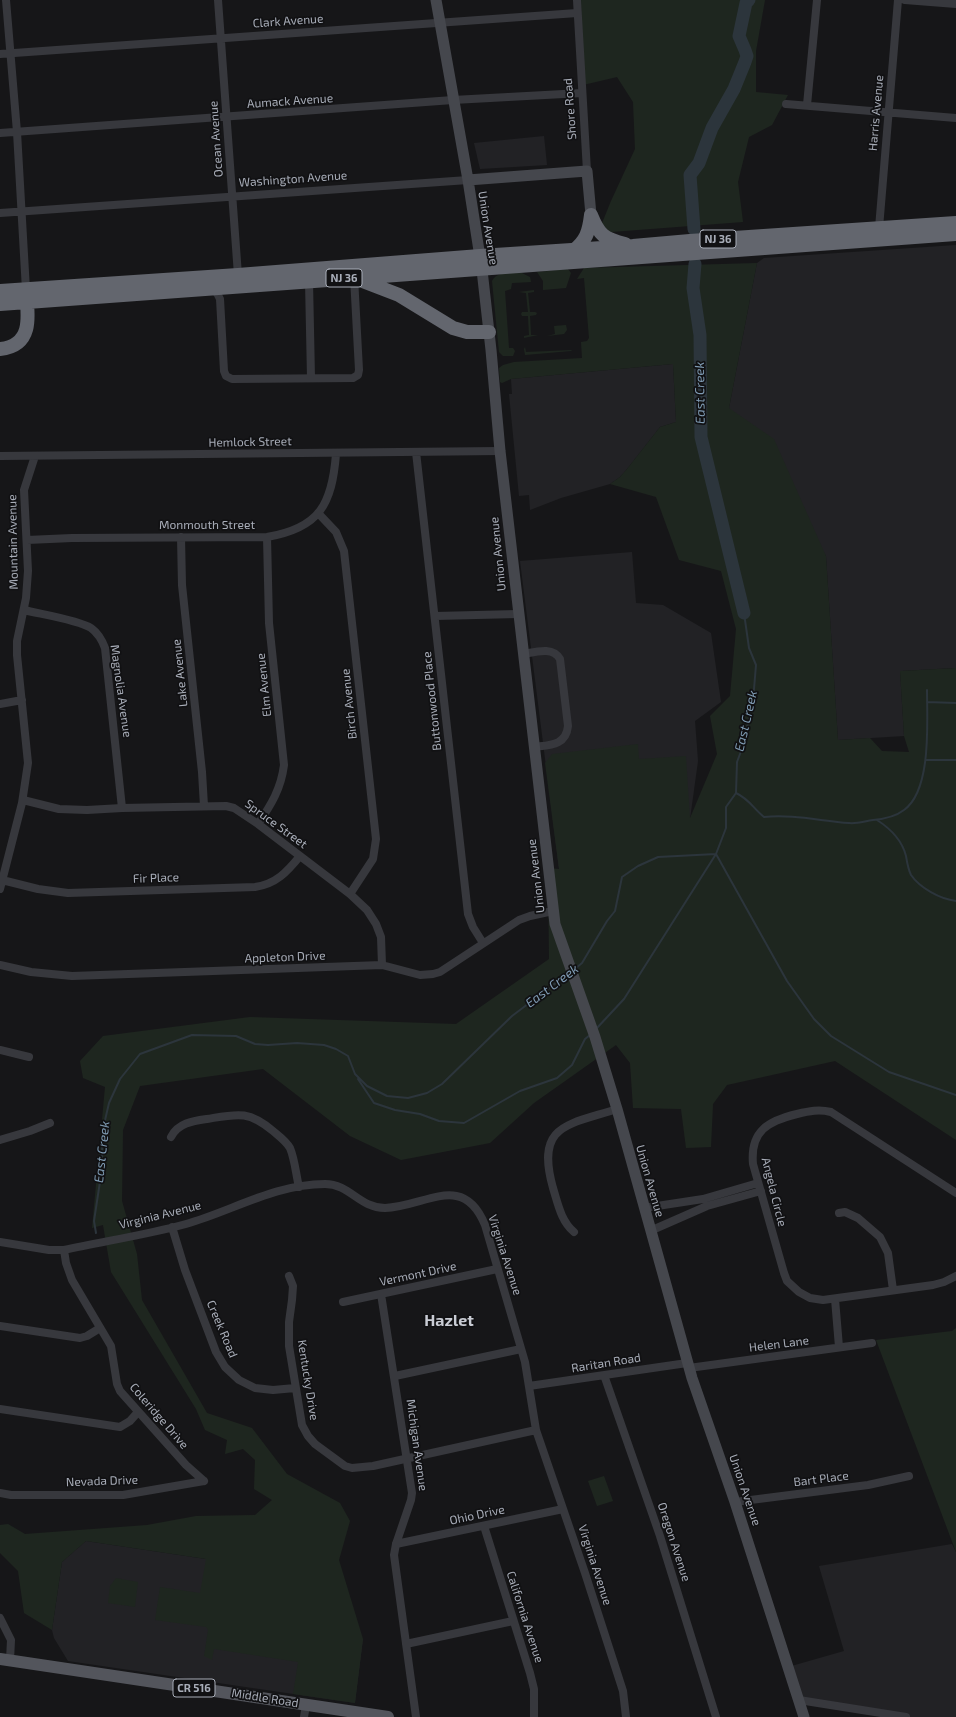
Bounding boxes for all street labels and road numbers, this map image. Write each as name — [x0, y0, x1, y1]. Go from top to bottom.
street label: Clark Avenue — [252, 11, 324, 31]
street label: Harris Avenue — [866, 74, 886, 152]
street label: Shore Road — [561, 78, 579, 140]
street label: Aumack Avenue — [246, 91, 334, 111]
street label: Ocean Avenue — [206, 100, 226, 178]
street label: Washington Avenue — [238, 168, 348, 190]
street label: Union Avenue — [475, 190, 501, 266]
road number: NJ 36 — [700, 230, 736, 248]
road number: NJ 36 — [326, 269, 362, 287]
street label: Hemlock Street — [208, 434, 292, 450]
street label: Mountain Avenue — [5, 494, 21, 590]
street label: Union Avenue — [487, 516, 509, 592]
street label: Monmouth Street — [159, 518, 255, 532]
street label: Lake Avenue — [169, 638, 191, 708]
street label: Magnolia Avenue — [107, 644, 135, 738]
street label: Buttonwood Place — [420, 651, 444, 751]
street label: Elm Avenue — [254, 653, 274, 717]
street label: Birch Avenue — [338, 668, 360, 740]
street label: Spruce Street — [242, 797, 310, 851]
street label: Union Avenue — [524, 838, 548, 914]
street label: Fir Place — [133, 870, 179, 886]
street label: Appleton Drive — [244, 948, 326, 966]
street label: Union Avenue — [633, 1143, 667, 1219]
street label: Angela Circle — [758, 1156, 790, 1228]
street label: Virginia Avenue — [117, 1198, 203, 1232]
street label: Virginia Avenue — [485, 1213, 525, 1297]
street label: Vermont Drive — [378, 1259, 458, 1289]
street label: Creek Road — [203, 1298, 241, 1360]
street label: Helen Lane — [748, 1333, 810, 1355]
street label: Kentucky Drive — [295, 1339, 321, 1421]
street label: Raritan Road — [570, 1350, 642, 1376]
street label: Coleridge Drive — [126, 1380, 192, 1452]
street label: Michigan Avenue — [403, 1398, 431, 1492]
street label: Union Avenue — [726, 1452, 764, 1528]
street label: Bart Place — [793, 1468, 849, 1490]
street label: Nevada Drive — [66, 1473, 138, 1489]
street label: Oregon Avenue — [654, 1501, 694, 1583]
street label: Ohio Drive — [448, 1502, 506, 1528]
street label: Virginia Avenue — [575, 1523, 615, 1607]
street label: California Avenue — [503, 1569, 547, 1665]
road number: CR 516 — [173, 1679, 215, 1697]
street label: Middle Road — [231, 1686, 299, 1710]

